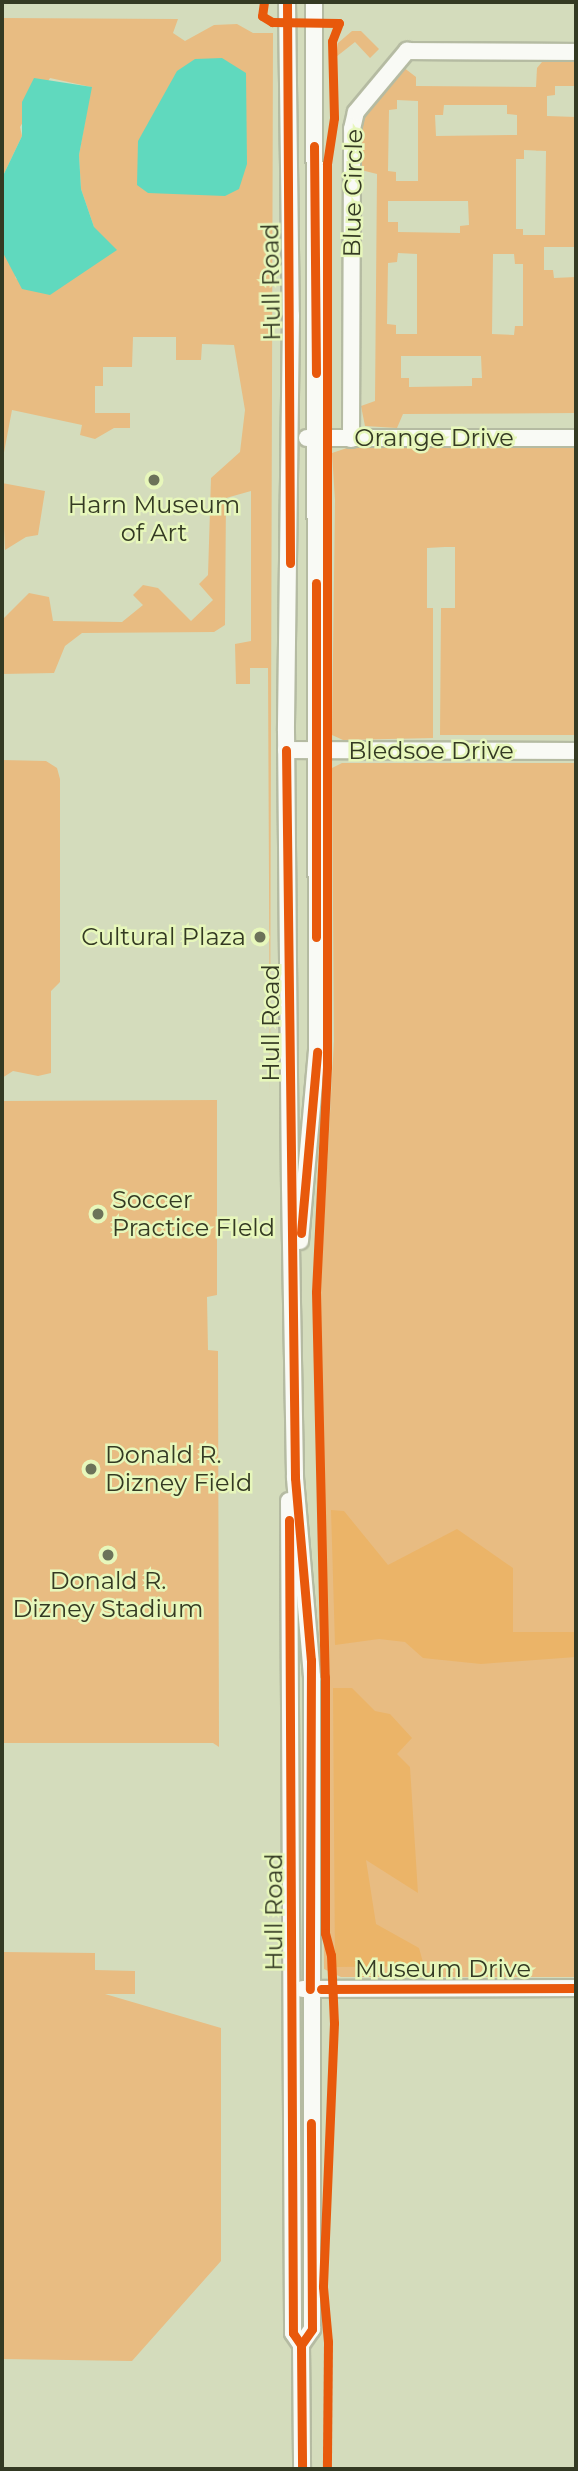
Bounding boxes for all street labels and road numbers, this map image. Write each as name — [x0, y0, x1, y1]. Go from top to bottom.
street label: Blue Circle — [337, 128, 369, 258]
street label: Hull Road — [256, 223, 286, 341]
street label: Orange Drive — [354, 424, 514, 452]
street label: Bledsoe Drive — [348, 737, 514, 765]
street label: Hull Road — [257, 964, 285, 1082]
street label: Hull Road — [260, 1853, 288, 1971]
street label: Museum Drive — [355, 1955, 531, 1983]

